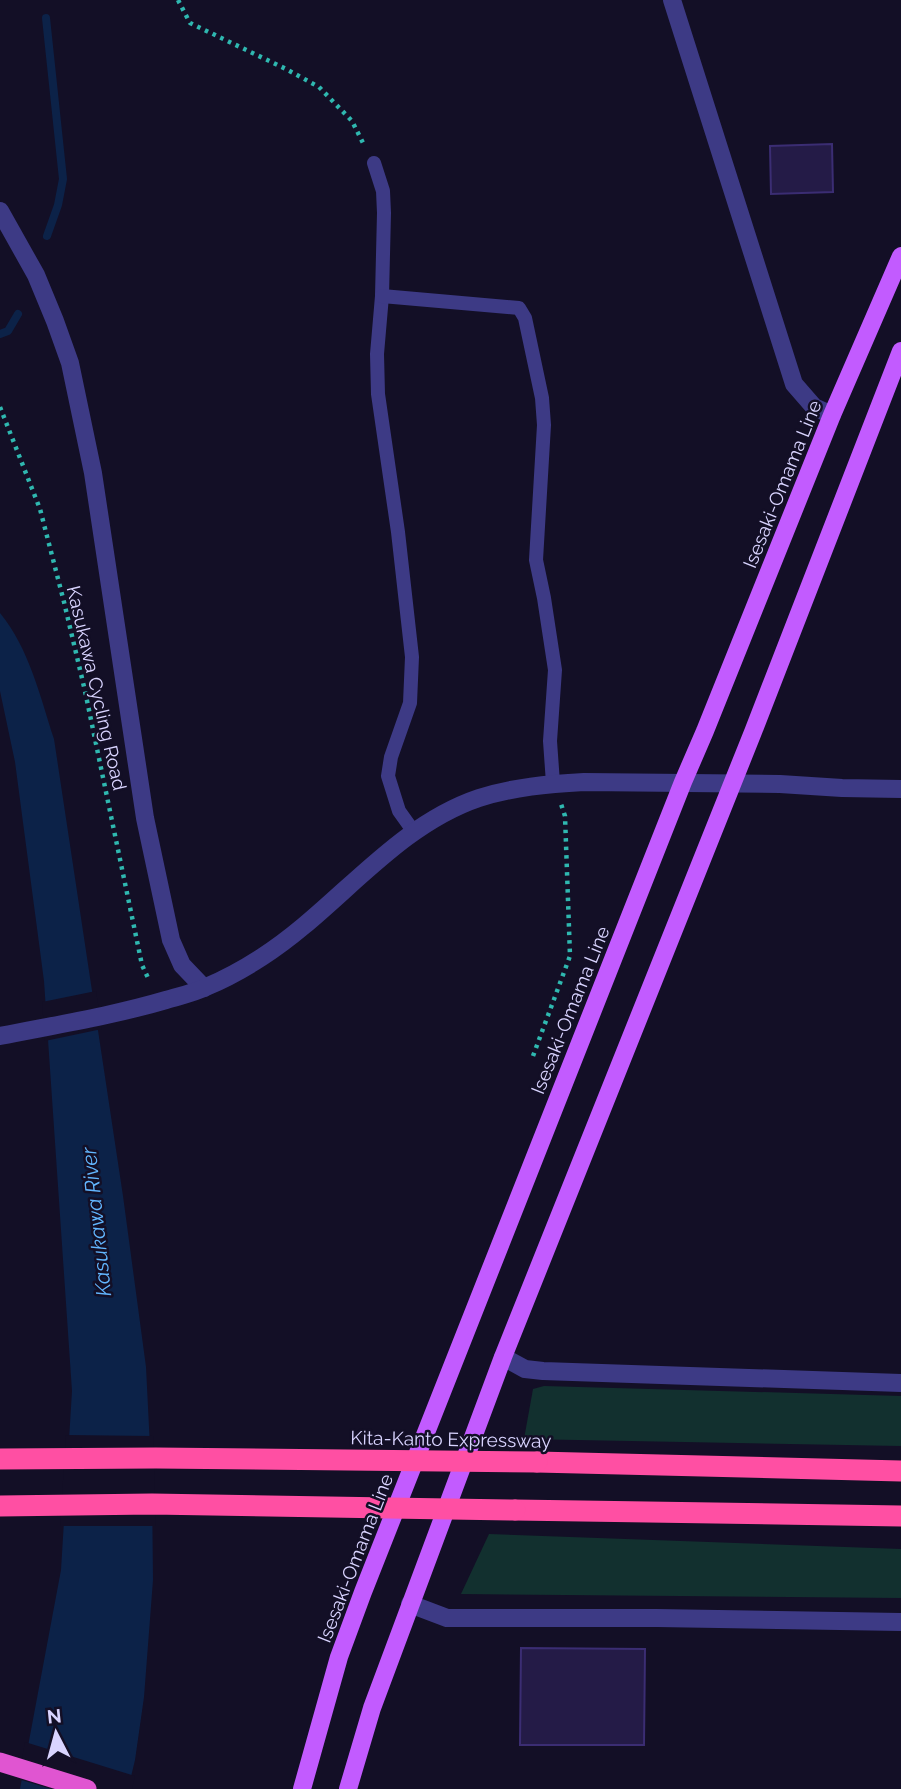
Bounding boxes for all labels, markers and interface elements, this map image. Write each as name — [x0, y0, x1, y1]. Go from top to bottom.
street label: Isesaki-Omama Line — [738, 397, 826, 571]
street label: Kasukawa Cycling Road — [63, 583, 131, 793]
street label: Isesaki-Omama Line — [526, 923, 614, 1097]
water label: Kasukawa River — [76, 1145, 116, 1298]
street label: Kita-Kanto Expressway — [350, 1426, 552, 1452]
street label: Isesaki-Omama Line — [313, 1471, 397, 1645]
north arrow — [21, 1698, 91, 1768]
text: N — [46, 1704, 63, 1728]

